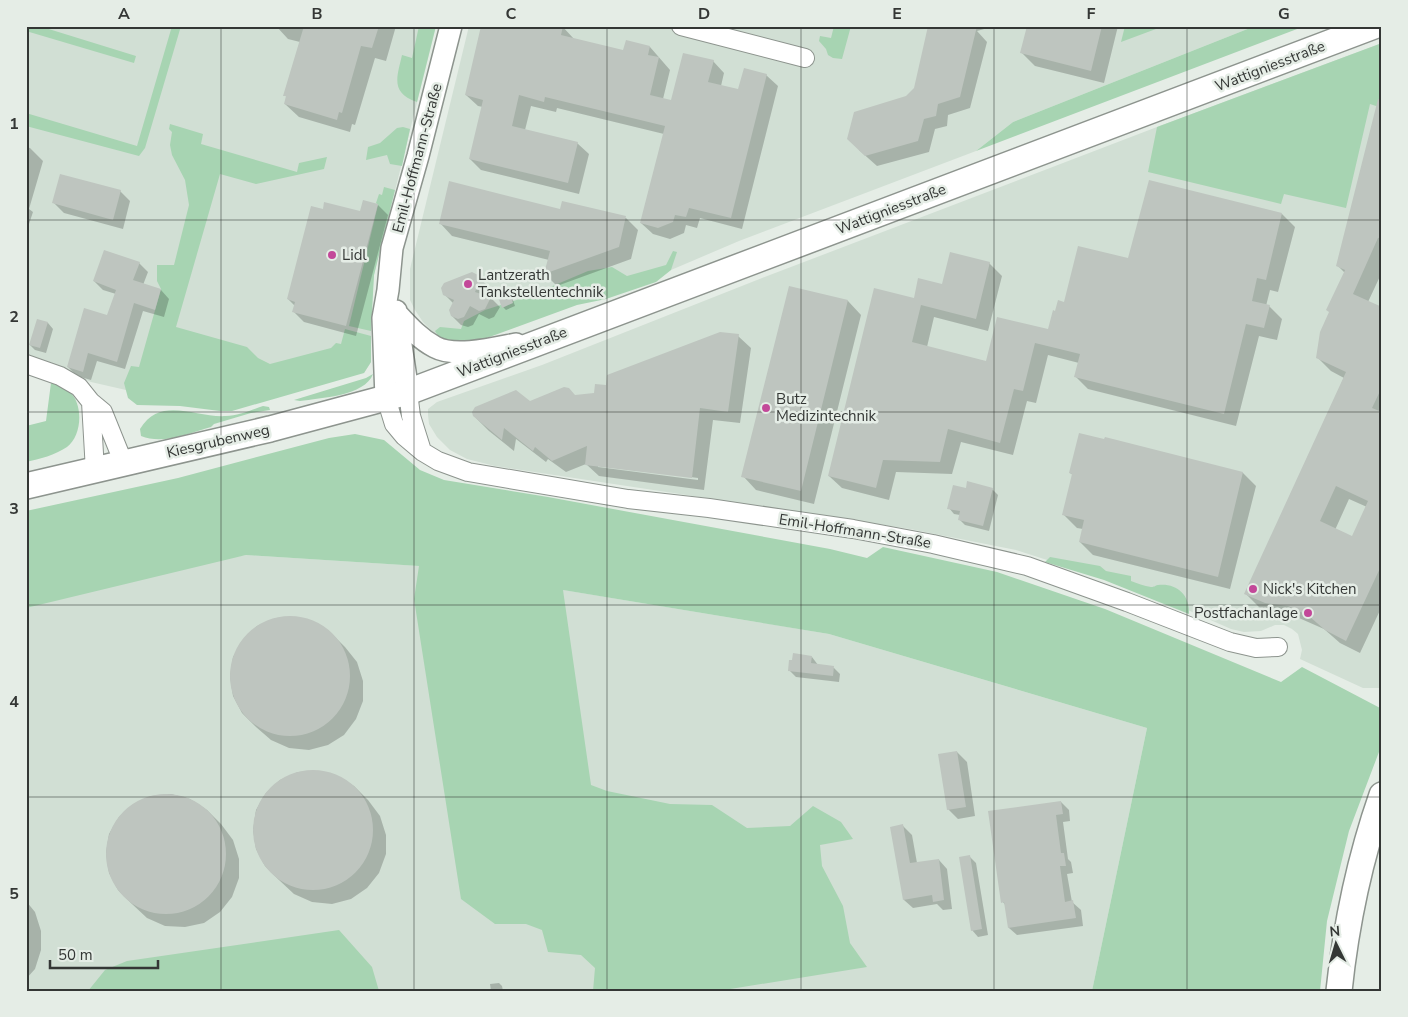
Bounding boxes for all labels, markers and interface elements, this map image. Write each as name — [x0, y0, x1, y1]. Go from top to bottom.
text: A — [118, 3, 130, 25]
text: B — [311, 3, 323, 25]
text: C — [506, 3, 517, 25]
text: D — [698, 3, 710, 25]
text: E — [892, 3, 902, 25]
text: F — [1087, 3, 1096, 25]
text: G — [1278, 3, 1290, 25]
street label: Wattigniesstraße — [1212, 36, 1328, 96]
street label: Emil-Hoffmann-Straße — [387, 81, 447, 235]
text: 1 — [9, 113, 19, 135]
street label: Wattigniesstraße — [833, 179, 949, 239]
place label: Lidl — [342, 245, 367, 265]
marker: Lidl — [326, 249, 338, 261]
place label: Lantzerath Tankstellentechnik — [478, 265, 604, 302]
marker: Lantzerath Tankstellentechnik — [462, 278, 474, 290]
text: 2 — [9, 306, 19, 328]
street label: Wattigniesstraße — [454, 322, 570, 382]
place label: Butz Medizintechnik — [776, 389, 877, 426]
marker: Butz Medizintechnik — [760, 402, 772, 414]
street label: Kiesgrubenweg — [165, 419, 271, 463]
text: 3 — [9, 498, 19, 520]
street label: Emil-Hoffmann-Straße — [777, 509, 933, 553]
place label: Nick's Kitchen — [1263, 579, 1356, 599]
marker: Nick's Kitchen — [1247, 583, 1259, 595]
place label: Postfachanlage — [1194, 603, 1298, 623]
marker: Postfachanlage — [1302, 607, 1314, 619]
text: 4 — [9, 691, 19, 713]
text: 5 — [9, 883, 19, 905]
north arrow — [1310, 920, 1360, 970]
text: N — [1329, 922, 1341, 941]
scale bar — [50, 937, 158, 969]
text: 50 m — [58, 945, 93, 965]

